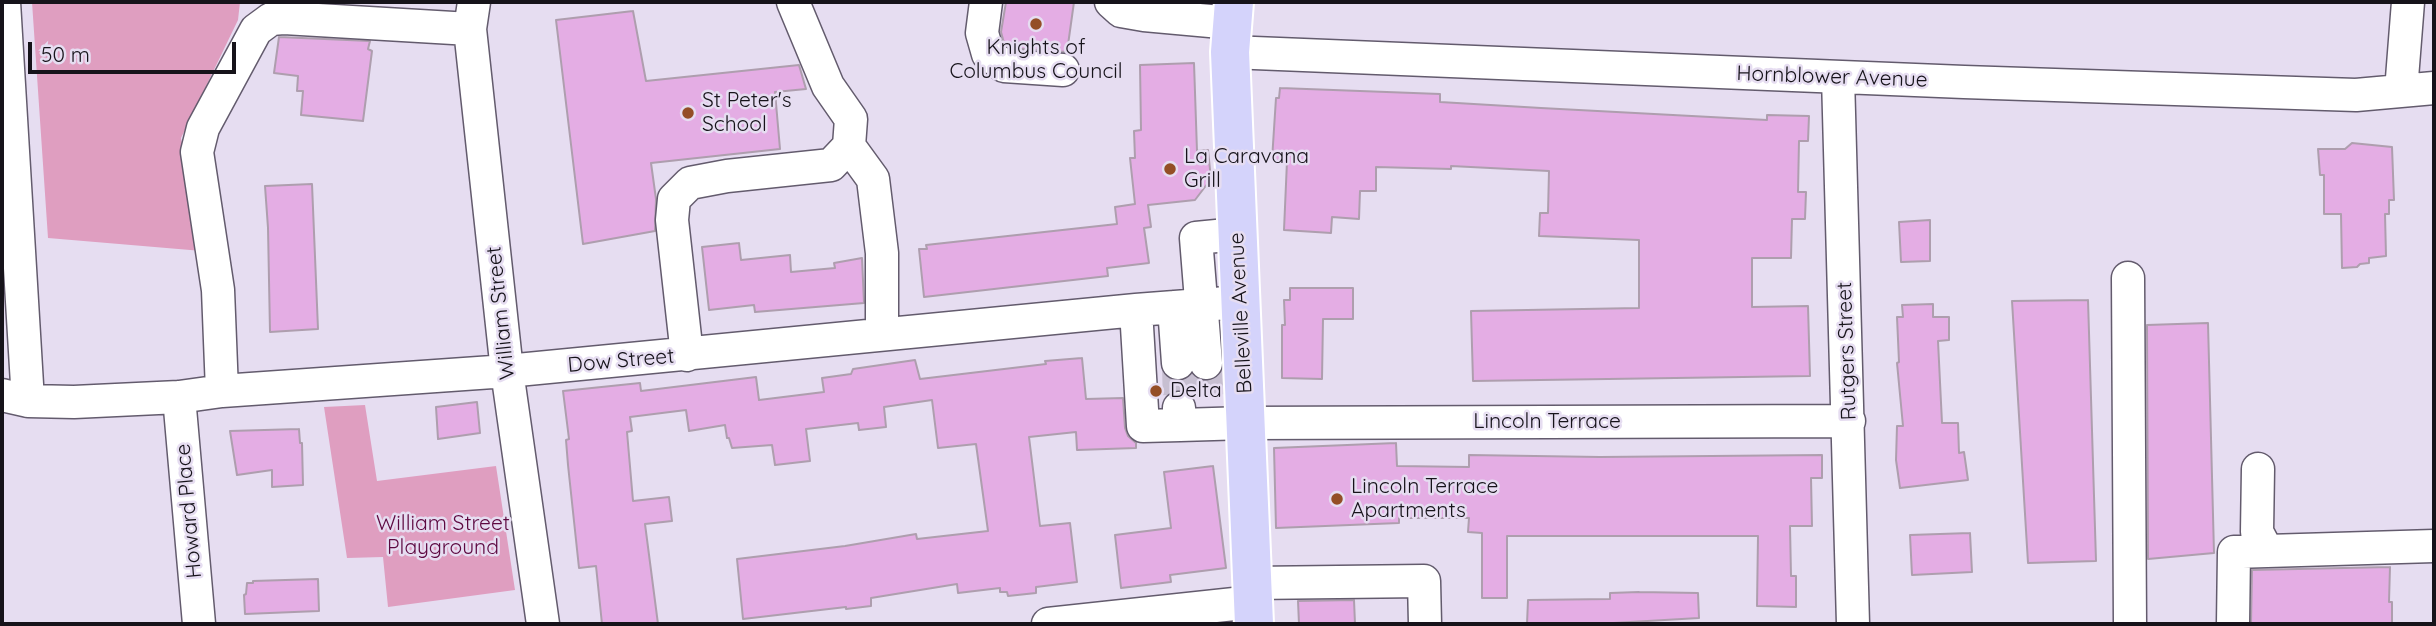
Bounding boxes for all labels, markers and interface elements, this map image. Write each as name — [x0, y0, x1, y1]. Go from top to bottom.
marker: Knights of Columbus Council — [1028, 16, 1044, 32]
scale bar — [32, 28, 240, 72]
place label: Knights of Columbus Council — [949, 35, 1123, 85]
text: 50 m — [41, 41, 90, 67]
street label: Hornblower Avenue — [1736, 61, 1928, 93]
place label: St Peter's School — [702, 88, 792, 138]
marker: St Peter's School — [680, 105, 696, 121]
place label: La Caravana Grill — [1184, 144, 1309, 194]
marker: La Caravana Grill — [1162, 161, 1178, 177]
street label: Belleville Avenue — [1224, 232, 1258, 394]
street label: William Street — [481, 245, 521, 381]
street label: Rutgers Street — [1832, 281, 1862, 421]
street label: Dow Street — [567, 344, 675, 378]
place label: Delta — [1170, 378, 1222, 404]
marker: Delta — [1148, 383, 1164, 399]
street label: Lincoln Terrace — [1473, 409, 1621, 435]
street label: Howard Place — [171, 443, 207, 579]
place label: Lincoln Terrace Apartments — [1351, 474, 1498, 524]
marker: Lincoln Terrace Apartments — [1329, 491, 1345, 507]
park label: William Street Playground — [376, 511, 510, 561]

